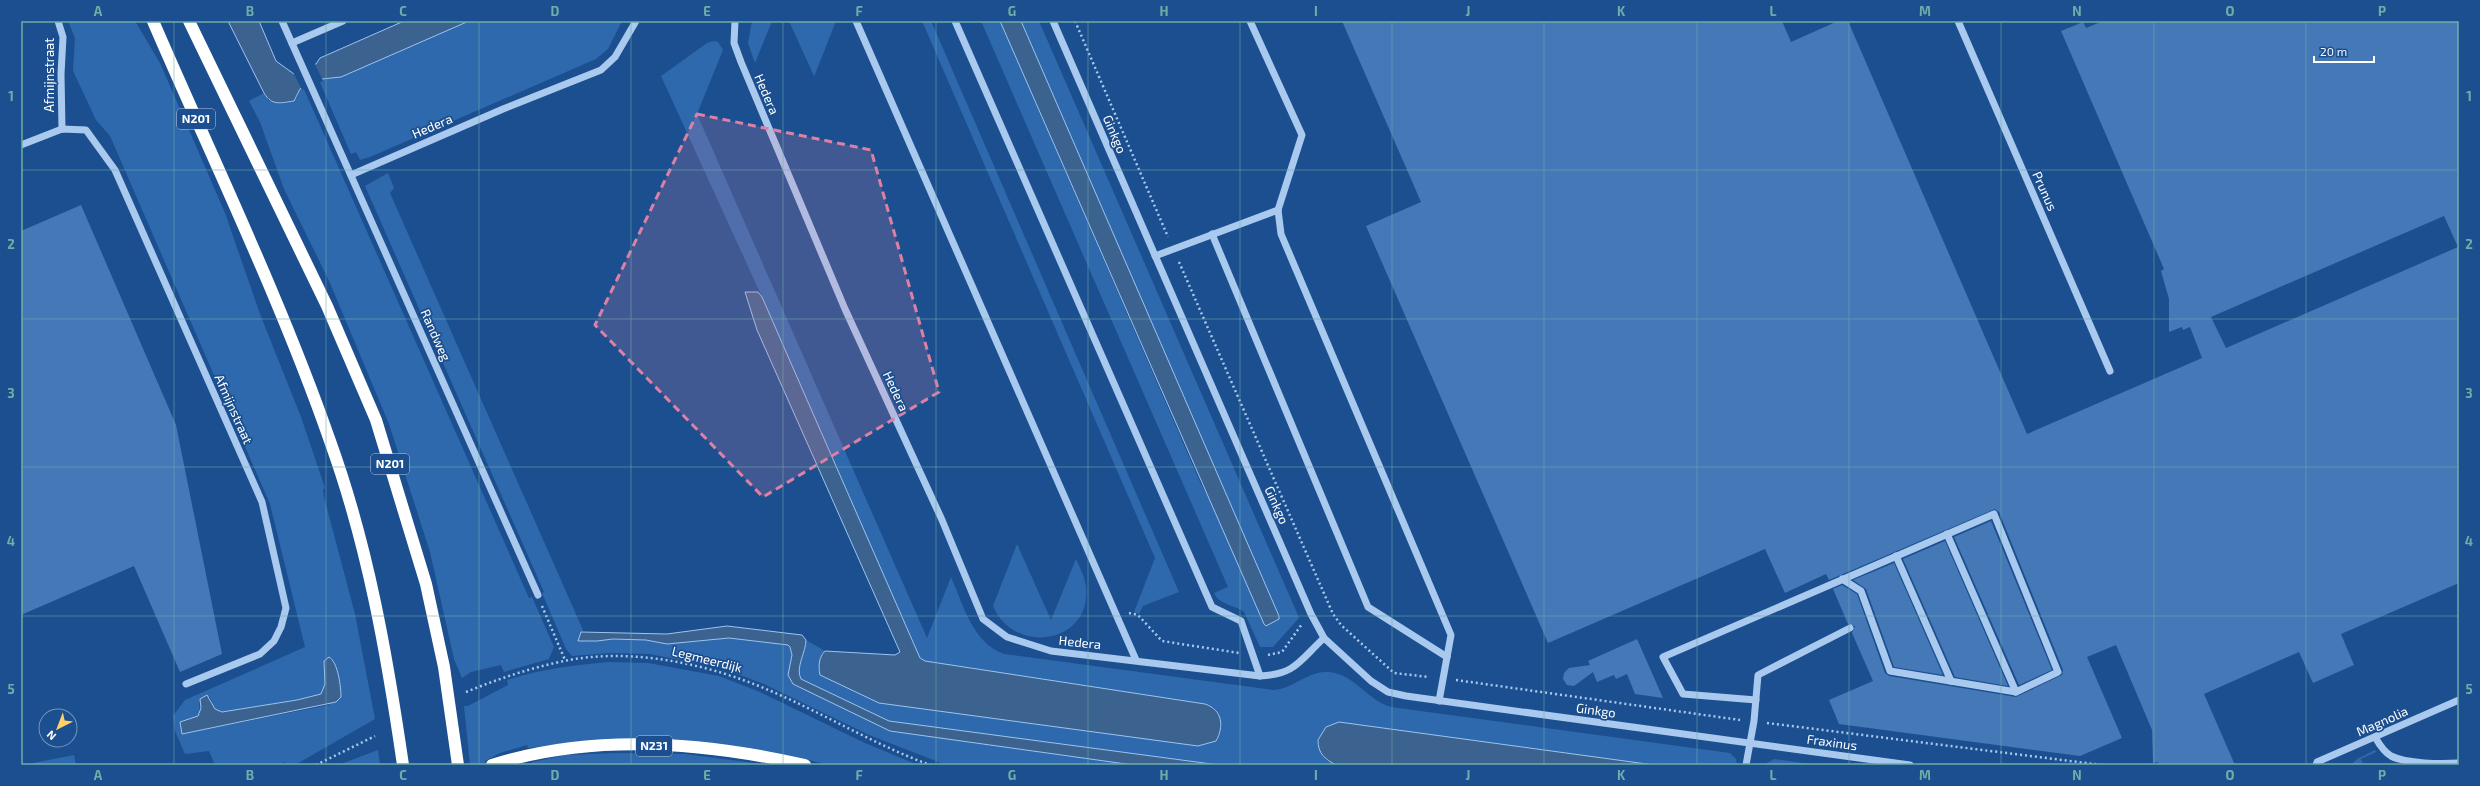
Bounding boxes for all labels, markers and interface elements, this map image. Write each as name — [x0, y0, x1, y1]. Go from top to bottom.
text: A — [94, 3, 103, 19]
text: B — [246, 3, 254, 19]
text: C — [399, 3, 407, 19]
text: D — [551, 3, 560, 19]
text: E — [703, 3, 711, 19]
text: F — [855, 3, 863, 19]
text: G — [1008, 3, 1016, 19]
text: H — [1160, 3, 1169, 19]
text: I — [1314, 3, 1318, 19]
text: J — [1466, 3, 1470, 19]
text: K — [1617, 3, 1626, 19]
text: L — [1770, 3, 1777, 19]
text: M — [1919, 3, 1931, 19]
text: N — [2072, 3, 2082, 19]
text: O — [2226, 3, 2235, 19]
text: P — [2378, 3, 2386, 19]
street label: Afmijnstraat — [41, 38, 57, 112]
scale bar — [2314, 38, 2374, 64]
text: 20 m — [2320, 44, 2347, 58]
street label: Hedera — [751, 71, 783, 117]
text: 1 — [8, 88, 14, 104]
text: 1 — [2466, 88, 2472, 104]
road number: N201 — [177, 109, 215, 129]
street label: Hedera — [409, 110, 455, 142]
street label: Ginkgo — [1100, 112, 1130, 156]
street label: Prunus — [2029, 169, 2061, 213]
text: 2 — [7, 236, 15, 252]
text: 2 — [2465, 236, 2473, 252]
street label: Randweg — [417, 307, 455, 363]
street label: Hedera — [880, 368, 912, 414]
street label: Afmijnstraat — [212, 372, 256, 446]
text: 3 — [7, 385, 15, 401]
text: 3 — [2465, 385, 2473, 401]
road number: N201 — [371, 454, 409, 474]
street label: Ginkgo — [1262, 483, 1292, 527]
text: 4 — [7, 533, 15, 549]
text: 4 — [2465, 533, 2473, 549]
street label: Hedera — [1058, 632, 1102, 652]
street label: Legmeerdijk — [670, 643, 744, 676]
text: 5 — [7, 681, 15, 697]
text: 5 — [2465, 681, 2473, 697]
street label: Ginkgo — [1575, 699, 1617, 721]
street label: Magnolia — [2354, 703, 2410, 739]
north arrow — [38, 708, 78, 748]
text: N — [44, 728, 58, 743]
street label: Fraxinus — [1806, 731, 1858, 753]
road number: N231 — [636, 736, 672, 756]
text: A — [94, 767, 103, 783]
text: B — [246, 767, 254, 783]
text: C — [399, 767, 407, 783]
text: D — [551, 767, 560, 783]
text: E — [703, 767, 711, 783]
text: F — [855, 767, 863, 783]
text: G — [1008, 767, 1016, 783]
text: H — [1160, 767, 1169, 783]
text: I — [1314, 767, 1318, 783]
text: J — [1466, 767, 1470, 783]
text: K — [1617, 767, 1626, 783]
text: L — [1770, 767, 1777, 783]
text: M — [1919, 767, 1931, 783]
text: N — [2072, 767, 2082, 783]
text: O — [2226, 767, 2235, 783]
text: P — [2378, 767, 2386, 783]

